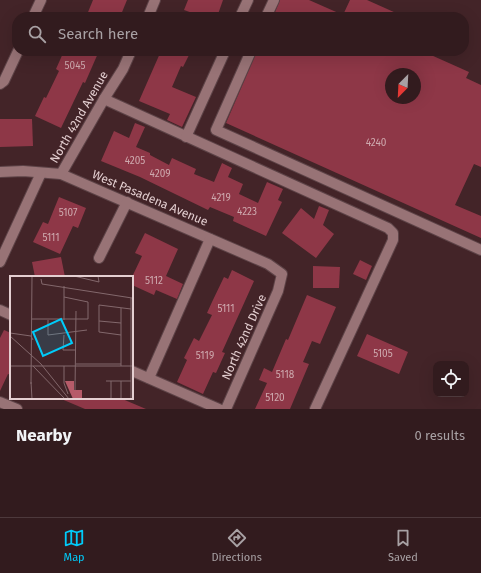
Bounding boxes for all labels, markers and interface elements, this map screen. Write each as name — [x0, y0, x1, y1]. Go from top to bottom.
search box — [12, 12, 469, 56]
icon: search — [26, 23, 48, 45]
text: Search here — [58, 25, 138, 43]
house number: 5045 — [65, 60, 85, 72]
north arrow — [385, 68, 421, 104]
street label: North 42nd Avenue — [47, 69, 111, 165]
house number: 4240 — [366, 137, 387, 149]
house number: 4205 — [125, 155, 145, 167]
street label: West Pasadena Avenue — [90, 167, 210, 229]
house number: 4209 — [150, 168, 170, 180]
house number: 4219 — [211, 192, 231, 204]
house number: 4223 — [237, 206, 257, 218]
house number: 5107 — [59, 207, 78, 219]
house number: 5111 — [42, 232, 60, 244]
house number: 5112 — [145, 275, 163, 287]
inset map — [10, 276, 133, 399]
street label: North 42nd Drive — [219, 292, 269, 382]
house number: 5111 — [217, 303, 235, 315]
house number: 5105 — [373, 348, 393, 360]
house number: 5119 — [196, 350, 214, 362]
map controls — [433, 361, 469, 397]
button: locate — [433, 361, 469, 397]
house number: 5118 — [276, 369, 295, 381]
house number: 5120 — [265, 392, 285, 404]
text: Nearby — [16, 425, 71, 446]
text: 0 results — [414, 428, 465, 443]
tab: Map — [63, 527, 85, 564]
tab: Directions — [211, 527, 262, 564]
tab: Saved — [388, 527, 418, 564]

